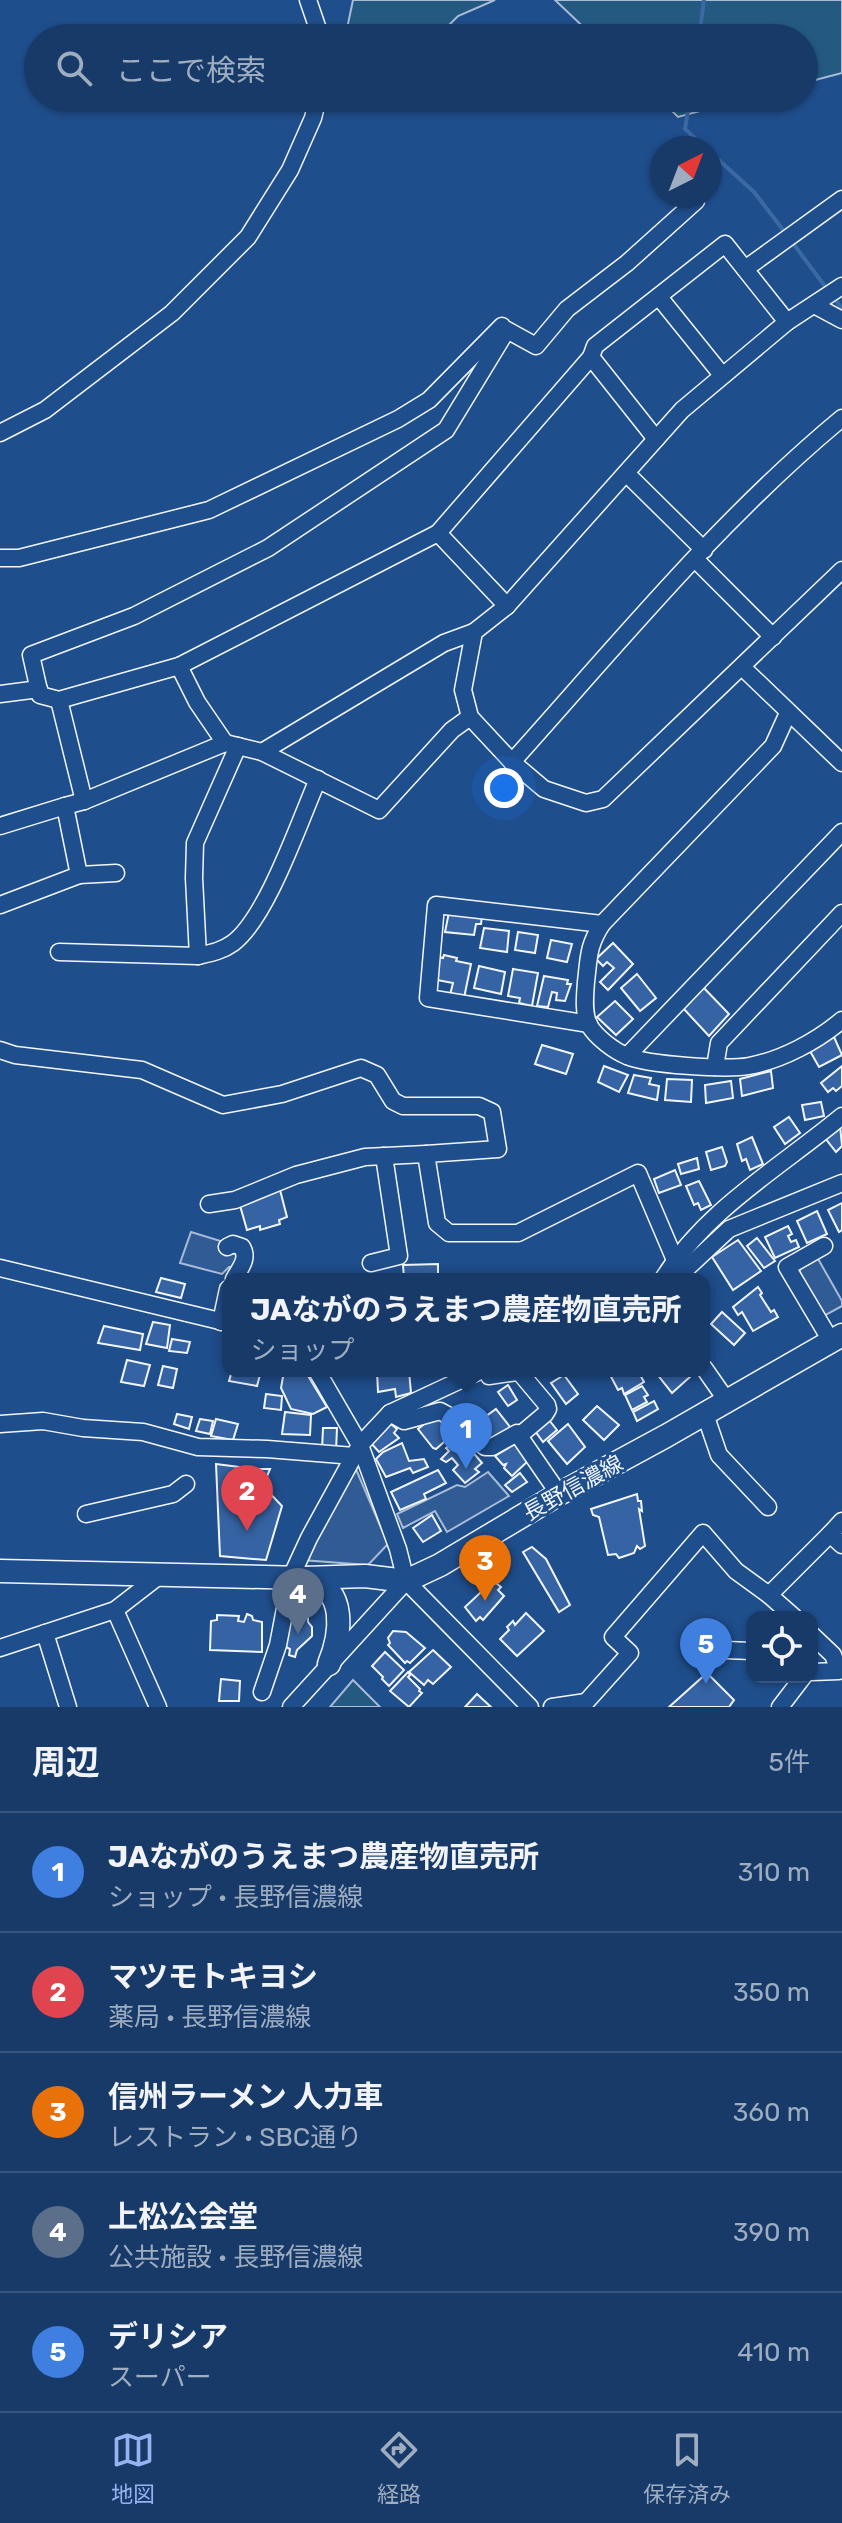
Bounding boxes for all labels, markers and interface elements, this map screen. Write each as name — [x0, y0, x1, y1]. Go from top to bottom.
search box — [24, 24, 818, 112]
icon: search — [52, 46, 96, 90]
text: ここで検索 — [116, 53, 266, 89]
north arrow — [650, 136, 722, 208]
your location — [484, 768, 524, 808]
popup — [222, 1273, 710, 1377]
text: JAながのうえまつ農産物直売所 — [250, 1292, 682, 1328]
text: ショップ — [250, 1335, 354, 1366]
pin: 1 — [440, 1403, 492, 1469]
street label: 長野信濃線 — [518, 1450, 628, 1526]
pin: 2 — [221, 1465, 273, 1531]
pin: 3 — [459, 1535, 511, 1601]
pin: 4 — [272, 1568, 324, 1634]
map controls — [746, 1611, 818, 1683]
button: locate — [746, 1611, 818, 1683]
pin: 5 — [680, 1618, 732, 1684]
text: 周辺 — [32, 1742, 100, 1783]
text: 5件 — [769, 1747, 810, 1778]
text: JAながのうえまつ農産物直売所 — [108, 1839, 539, 1875]
text: 1 — [52, 1857, 64, 1888]
text: 310 m — [738, 1857, 810, 1888]
text: ショップ · 長野信濃線 — [108, 1882, 363, 1913]
text: マツモトキヨシ — [108, 1959, 318, 1995]
text: 2 — [50, 1977, 66, 2008]
text: 350 m — [733, 1977, 810, 2008]
text: 薬局 · 長野信濃線 — [108, 2002, 311, 2033]
text: 信州ラーメン 人力車 — [108, 2079, 383, 2115]
text: 3 — [49, 2097, 67, 2128]
text: 360 m — [733, 2097, 810, 2128]
text: レストラン · SBC通り — [108, 2122, 362, 2153]
text: 上松公会堂 — [108, 2199, 258, 2235]
text: 4 — [49, 2217, 67, 2248]
text: 390 m — [733, 2217, 810, 2248]
text: 公共施設 · 長野信濃線 — [108, 2242, 363, 2273]
text: デリシア — [108, 2319, 228, 2355]
text: 5 — [50, 2337, 66, 2368]
text: 410 m — [737, 2337, 810, 2368]
text: スーパー — [108, 2362, 212, 2393]
tab: 地図 — [111, 2428, 155, 2508]
tab: 経路 — [377, 2428, 421, 2508]
tab: 保存済み — [643, 2428, 731, 2508]

